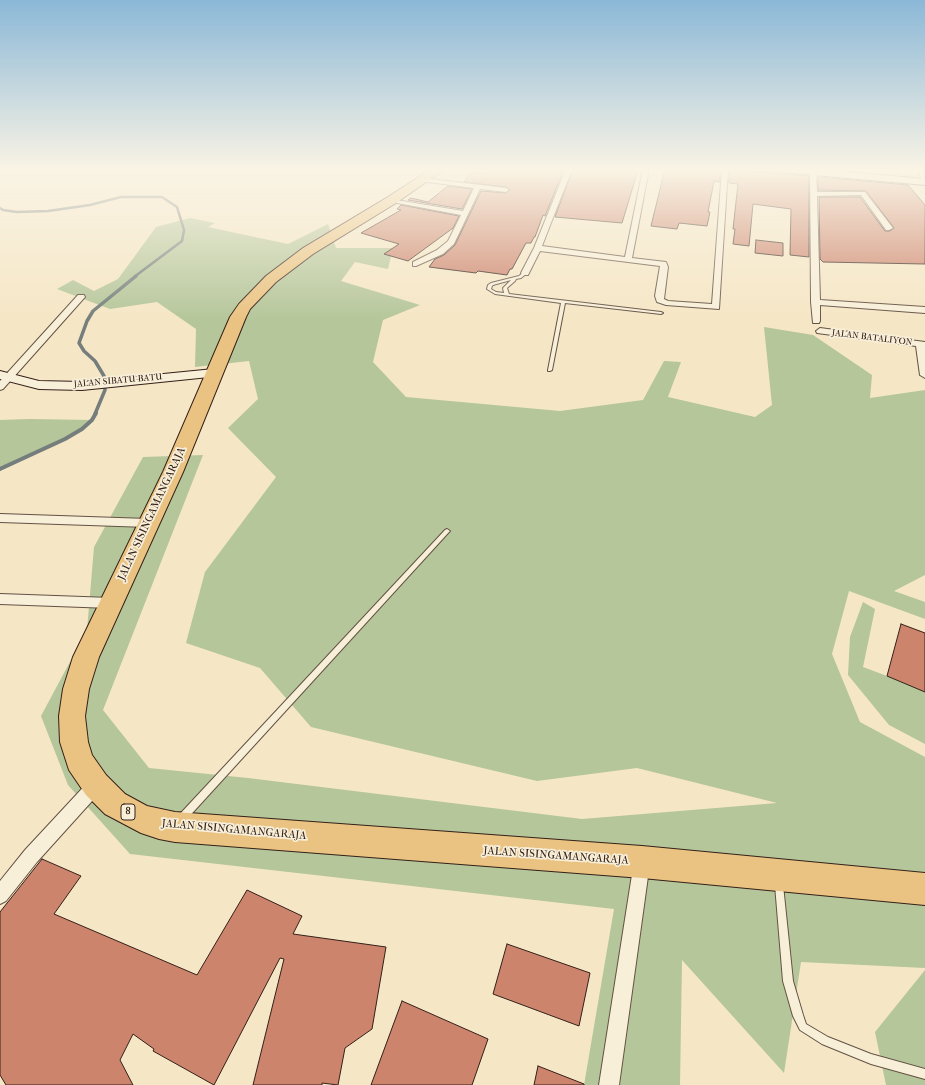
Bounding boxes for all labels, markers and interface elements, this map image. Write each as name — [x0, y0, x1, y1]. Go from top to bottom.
street label: JALAN BATALIYON — [831, 328, 913, 348]
street label: JALAN SIBATU-BATU — [73, 372, 163, 390]
street label: JALAN SISINGAMANGARAJA — [115, 445, 189, 583]
road number: 8 — [121, 804, 135, 820]
street label: JALAN SISINGAMANGARAJA — [161, 817, 307, 843]
street label: JALAN SISINGAMANGARAJA — [483, 844, 629, 868]

